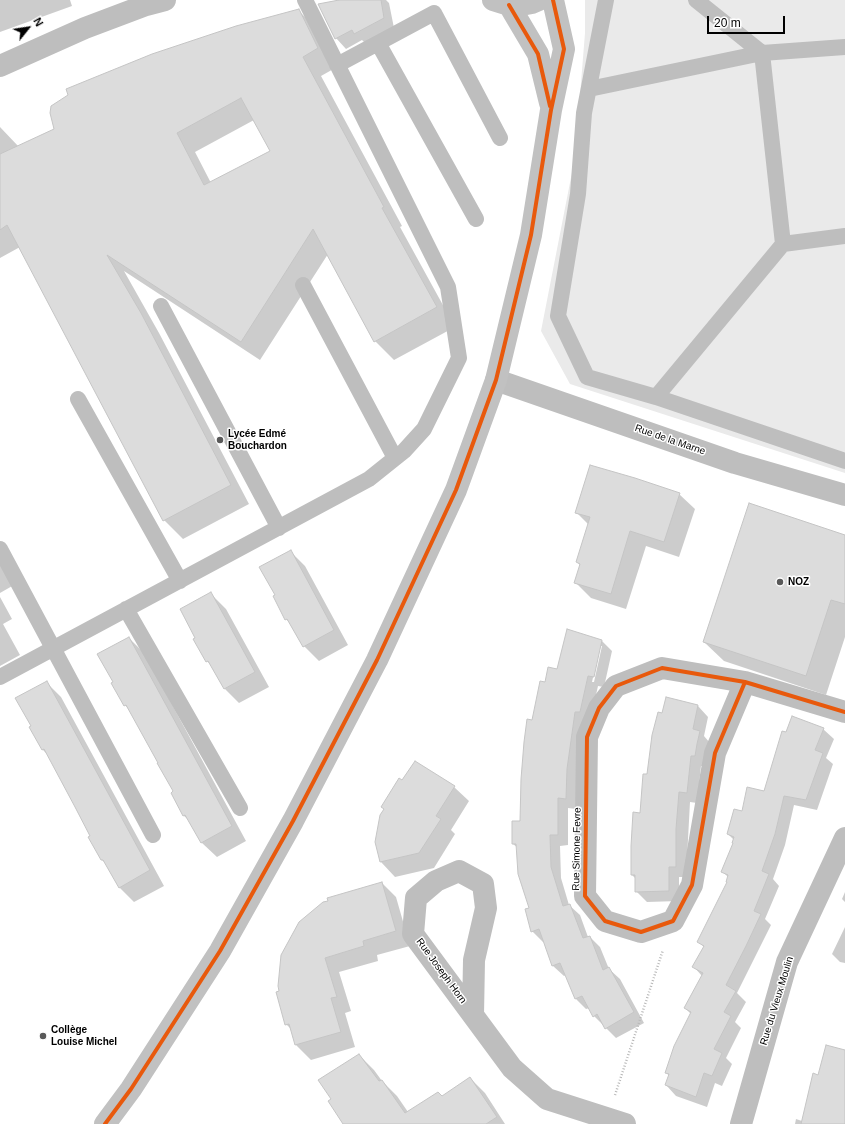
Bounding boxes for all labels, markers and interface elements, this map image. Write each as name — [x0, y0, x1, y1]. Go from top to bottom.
north arrow — [8, 8, 48, 48]
scale bar — [709, 8, 787, 34]
text: N — [31, 16, 46, 28]
text: 20 m — [714, 16, 741, 30]
street label: Rue de la Marne — [633, 422, 707, 458]
place label: Lycée Edmé Bouchardon — [228, 428, 287, 452]
marker: Lycée Edmé Bouchardon — [215, 435, 225, 445]
place label: NOZ — [788, 576, 809, 588]
marker: NOZ — [775, 577, 785, 587]
street label: Rue Simone Fevre — [570, 807, 584, 891]
street label: Rue Joseph Horn — [413, 936, 469, 1006]
street label: Rue du Vieux Moulin — [758, 955, 796, 1047]
place label: Collège Louise Michel — [51, 1024, 117, 1048]
marker: Collège Louise Michel — [38, 1031, 48, 1041]

